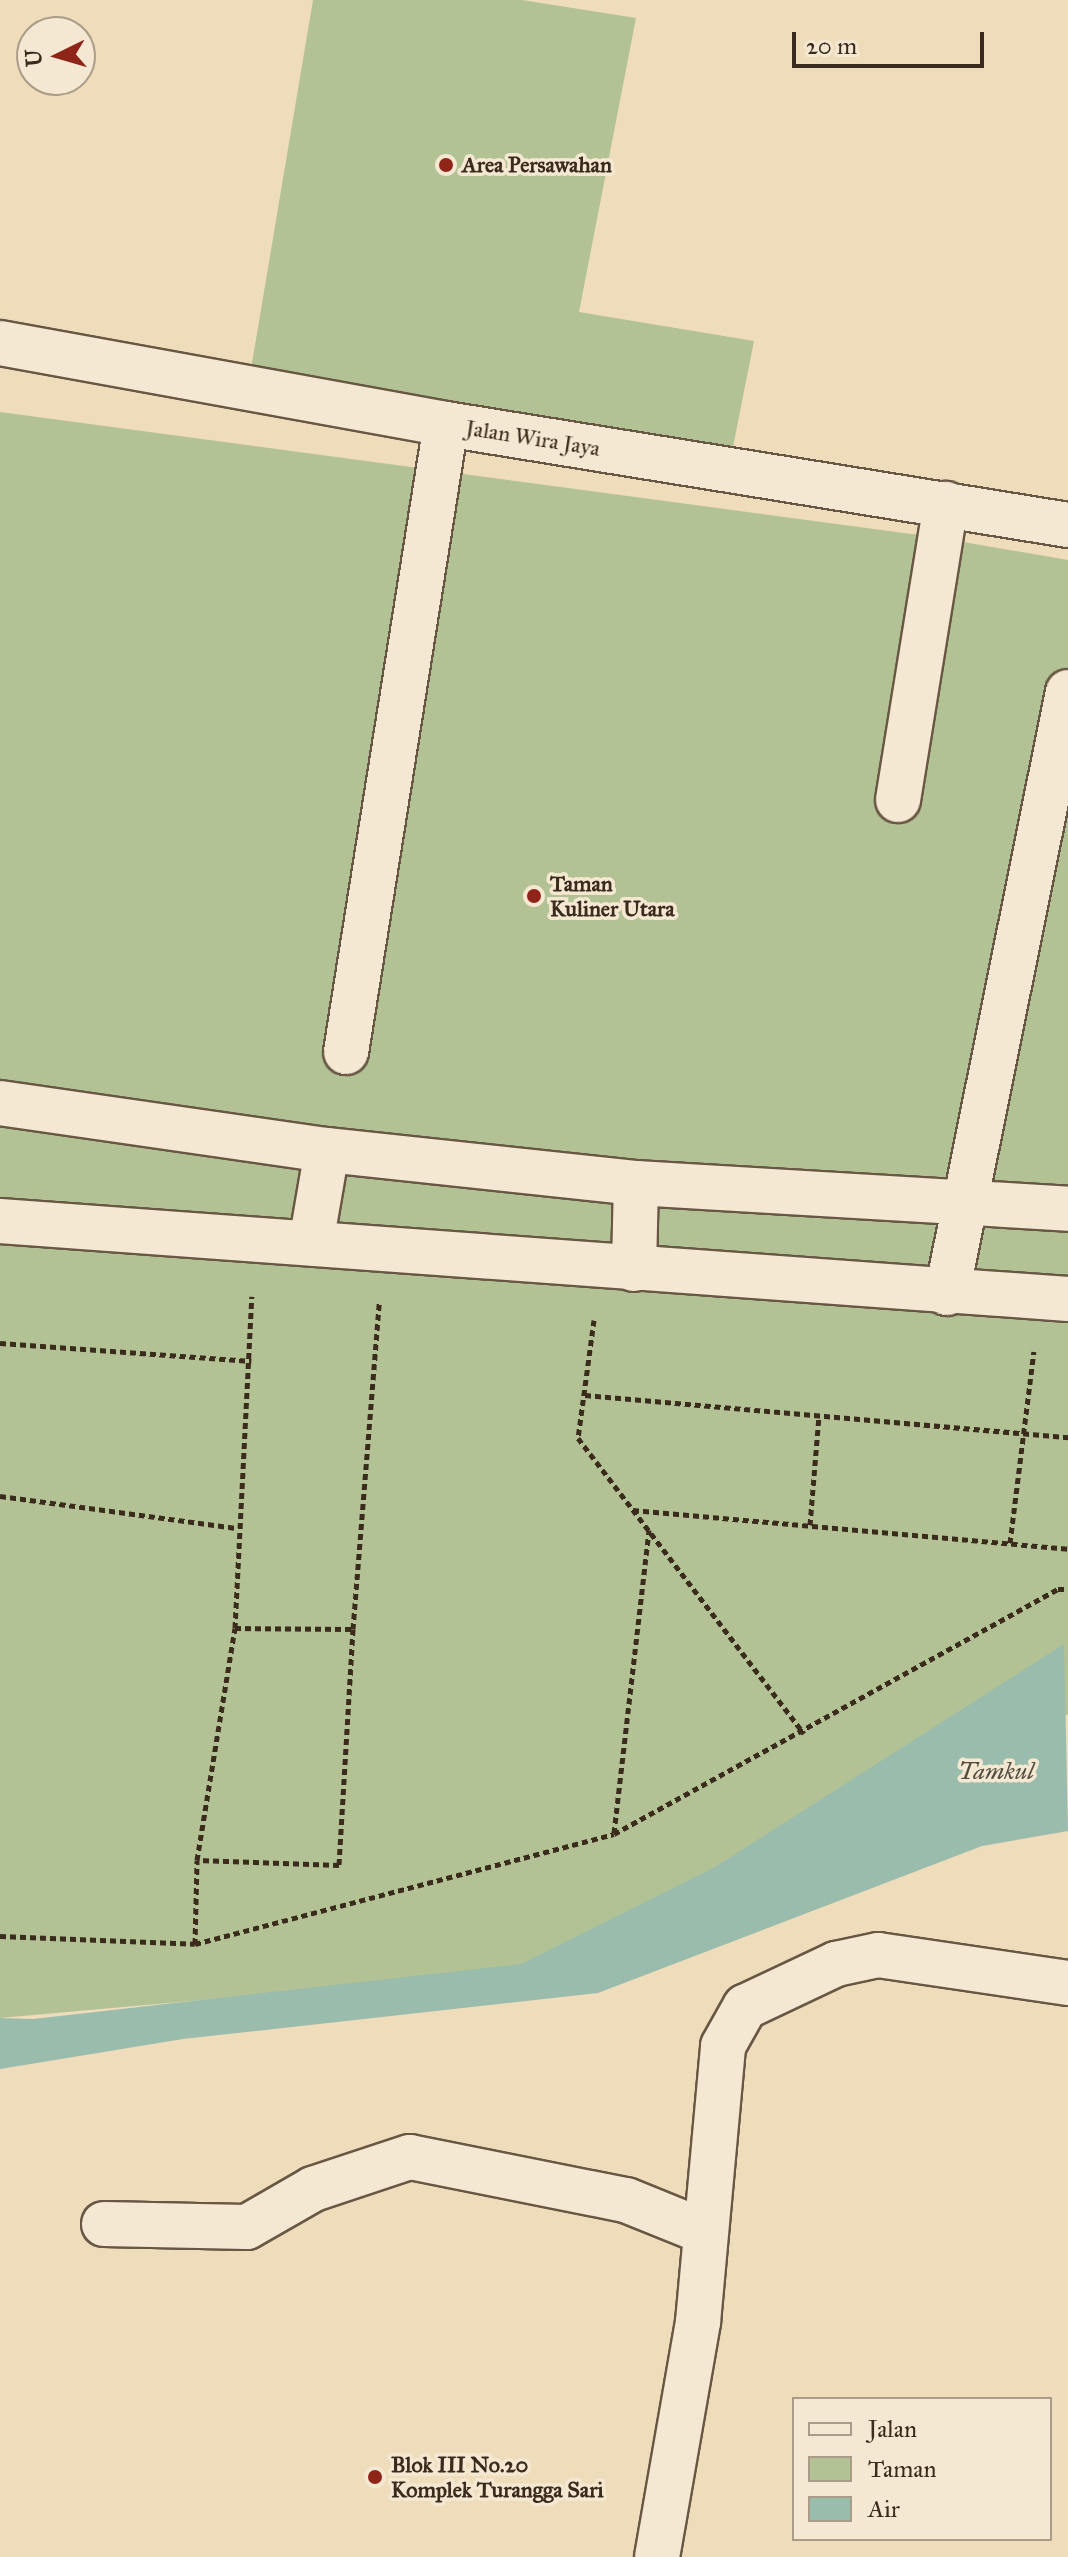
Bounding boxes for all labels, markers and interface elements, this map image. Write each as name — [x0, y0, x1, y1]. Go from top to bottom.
north arrow — [16, 16, 96, 96]
scale bar — [796, 16, 988, 66]
text: 20 m — [806, 31, 857, 61]
text: U — [19, 48, 48, 68]
place label: Area Persawahan — [462, 152, 612, 178]
marker: Area Persawahan — [437, 156, 455, 174]
street label: Jalan Wira Jaya — [464, 414, 602, 462]
place label: Taman Kuliner Utara — [550, 870, 675, 922]
marker: Taman Kuliner Utara — [525, 887, 543, 905]
water label: Tamkul — [958, 1758, 1034, 1786]
legend — [792, 2397, 1052, 2541]
text: Jalan — [868, 2414, 917, 2444]
place label: Blok III No.20 Komplek Turangga Sari — [391, 2451, 603, 2502]
text: Taman — [868, 2454, 936, 2484]
marker: Blok III No.20 Komplek Turangga Sari — [366, 2468, 384, 2486]
text: Air — [868, 2494, 900, 2524]

